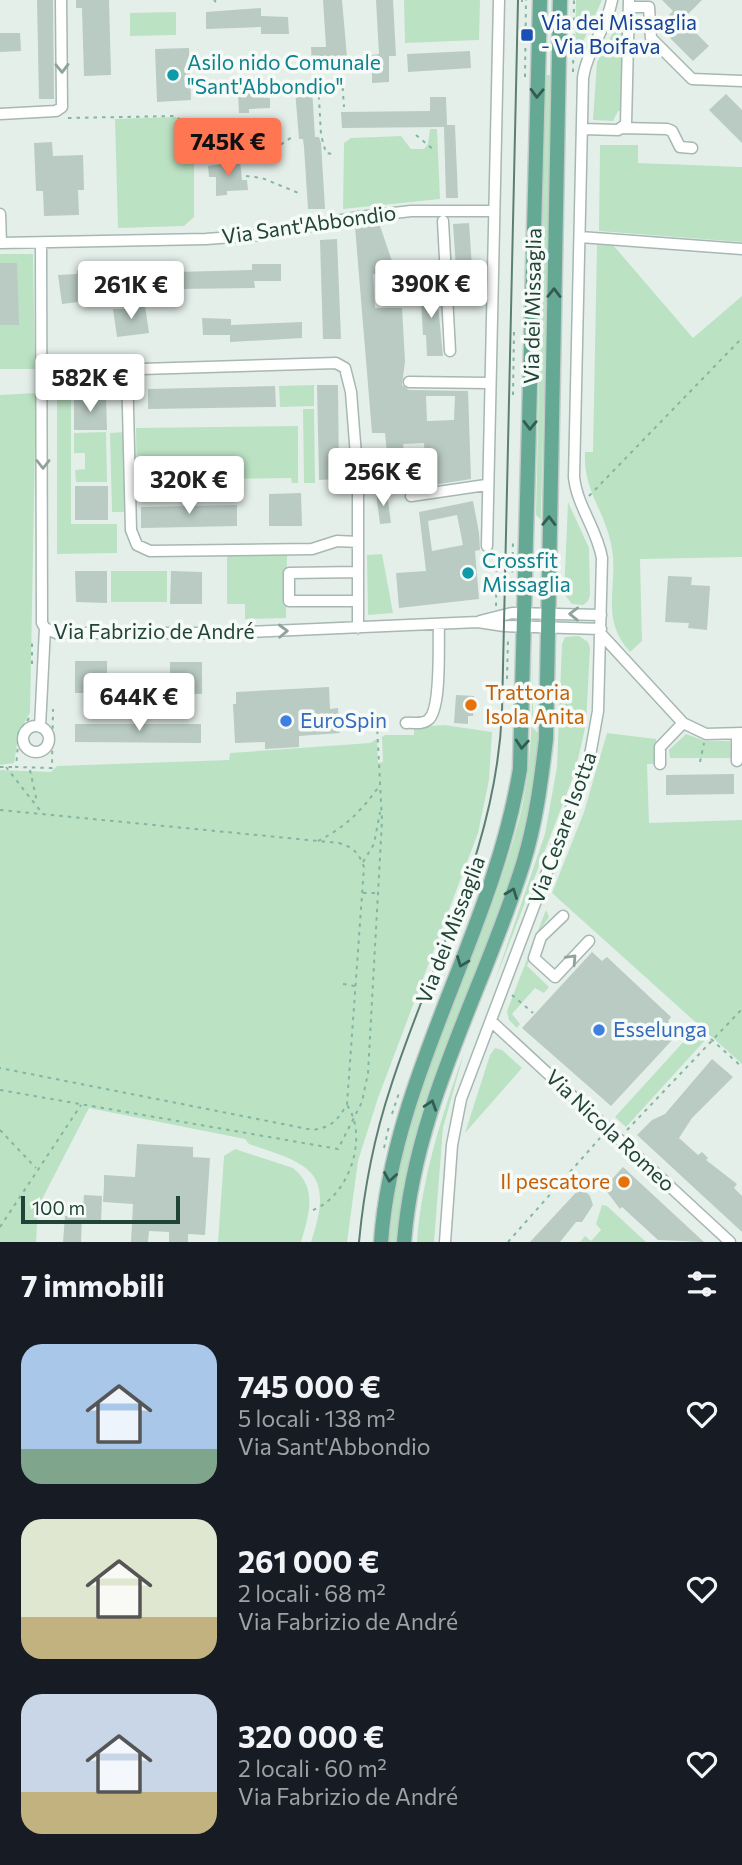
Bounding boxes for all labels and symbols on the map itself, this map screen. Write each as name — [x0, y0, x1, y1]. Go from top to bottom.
place label: Via dei Missaglia - Via Boifava — [541, 9, 697, 58]
marker: Via dei Missaglia - Via Boifava — [519, 27, 535, 43]
place label: Asilo nido Comunale "Sant'Abbondio" — [187, 49, 381, 98]
one-way arrow — [55, 63, 70, 74]
marker: Asilo nido Comunale "Sant'Abbondio" — [165, 67, 181, 83]
one-way arrow — [529, 88, 545, 98]
pin: 745K € — [171, 118, 285, 178]
street label: Via Sant'Abbondio — [220, 199, 398, 248]
street label: Via dei Missaglia — [518, 228, 545, 384]
pin: 390K € — [374, 260, 488, 320]
pin: 261K € — [74, 262, 188, 321]
one-way arrow — [546, 288, 562, 298]
pin: 582K € — [33, 354, 147, 414]
one-way arrow — [522, 420, 538, 431]
pin: 256K € — [326, 448, 440, 508]
pin: 320K € — [132, 456, 246, 516]
one-way arrow — [35, 460, 51, 470]
one-way arrow — [542, 515, 557, 526]
place label: Crossfit Missaglia — [482, 547, 571, 596]
marker: Crossfit Missaglia — [460, 565, 476, 581]
one-way arrow — [569, 606, 579, 622]
street label: Via Fabrizio de André — [53, 618, 255, 643]
one-way arrow — [278, 624, 289, 639]
pin: 644K € — [82, 674, 196, 733]
place label: Trattoria Isola Anita — [485, 679, 585, 728]
marker: Trattoria Isola Anita — [463, 697, 479, 713]
place label: EuroSpin — [300, 707, 387, 732]
marker: EuroSpin — [278, 713, 294, 729]
one-way arrow — [515, 738, 530, 749]
street label: Via Cesare Isotta — [522, 748, 601, 907]
street label: Via dei Missaglia — [410, 852, 489, 1007]
one-way arrow — [503, 887, 517, 899]
one-way arrow — [564, 954, 576, 967]
one-way arrow — [456, 955, 470, 967]
place label: Esselunga — [613, 1016, 707, 1041]
marker: Esselunga — [591, 1022, 607, 1038]
street label: Via Nicola Romeo — [541, 1064, 681, 1196]
one-way arrow — [422, 1099, 437, 1111]
place label: Il pescatore — [500, 1168, 610, 1193]
one-way arrow — [383, 1171, 398, 1183]
marker: Il pescatore — [616, 1174, 632, 1190]
scale bar — [21, 1193, 180, 1225]

